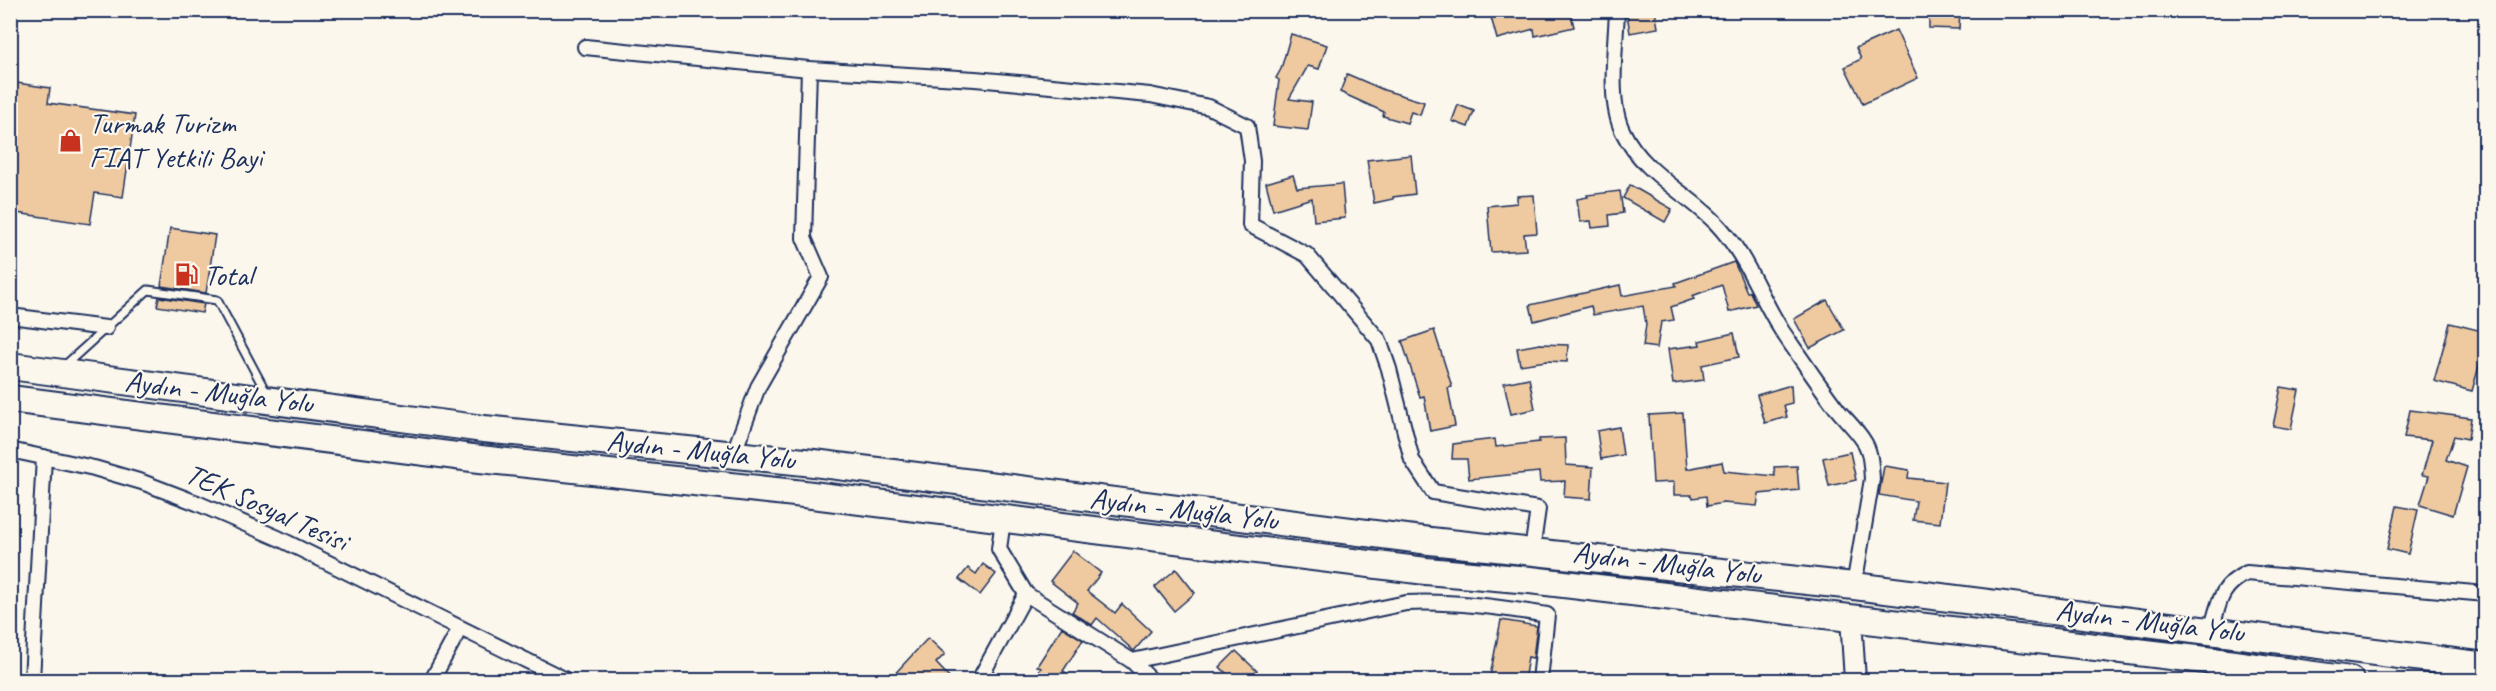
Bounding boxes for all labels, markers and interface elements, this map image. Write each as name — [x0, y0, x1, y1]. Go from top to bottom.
place label: Turmak Turizm FIAT Yetkili Bayi — [89, 104, 266, 176]
shop icon: Turmak Turizm FIAT Yetkili Bayi — [58, 127, 84, 153]
place label: Total — [204, 256, 258, 294]
fuel station icon: Total — [173, 262, 199, 288]
street label: Aydın - Muğla Yolu — [123, 362, 317, 423]
street label: Aydın - Muğla Yolu — [605, 421, 799, 479]
street label: TEK Sosyal Tesisi — [180, 454, 357, 561]
street label: Aydın - Muğla Yolu — [1088, 479, 1282, 540]
street label: Aydın - Muğla Yolu — [1571, 533, 1765, 594]
street label: Aydın - Muğla Yolu — [2054, 591, 2248, 652]

